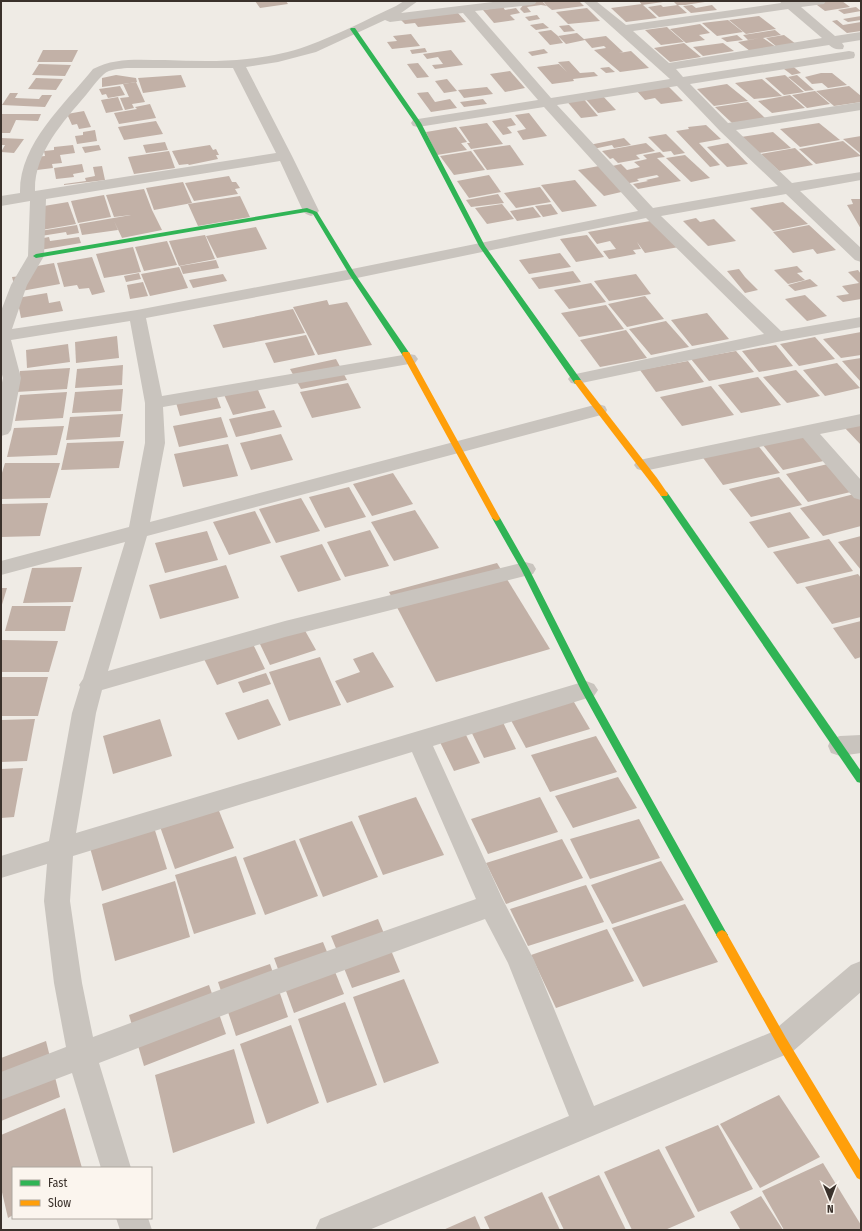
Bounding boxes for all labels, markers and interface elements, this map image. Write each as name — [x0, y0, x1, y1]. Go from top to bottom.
legend — [12, 1167, 152, 1219]
text: Fast — [48, 1176, 67, 1190]
north arrow — [810, 1179, 850, 1219]
text: Slow — [48, 1196, 71, 1210]
text: N — [827, 1202, 834, 1215]

